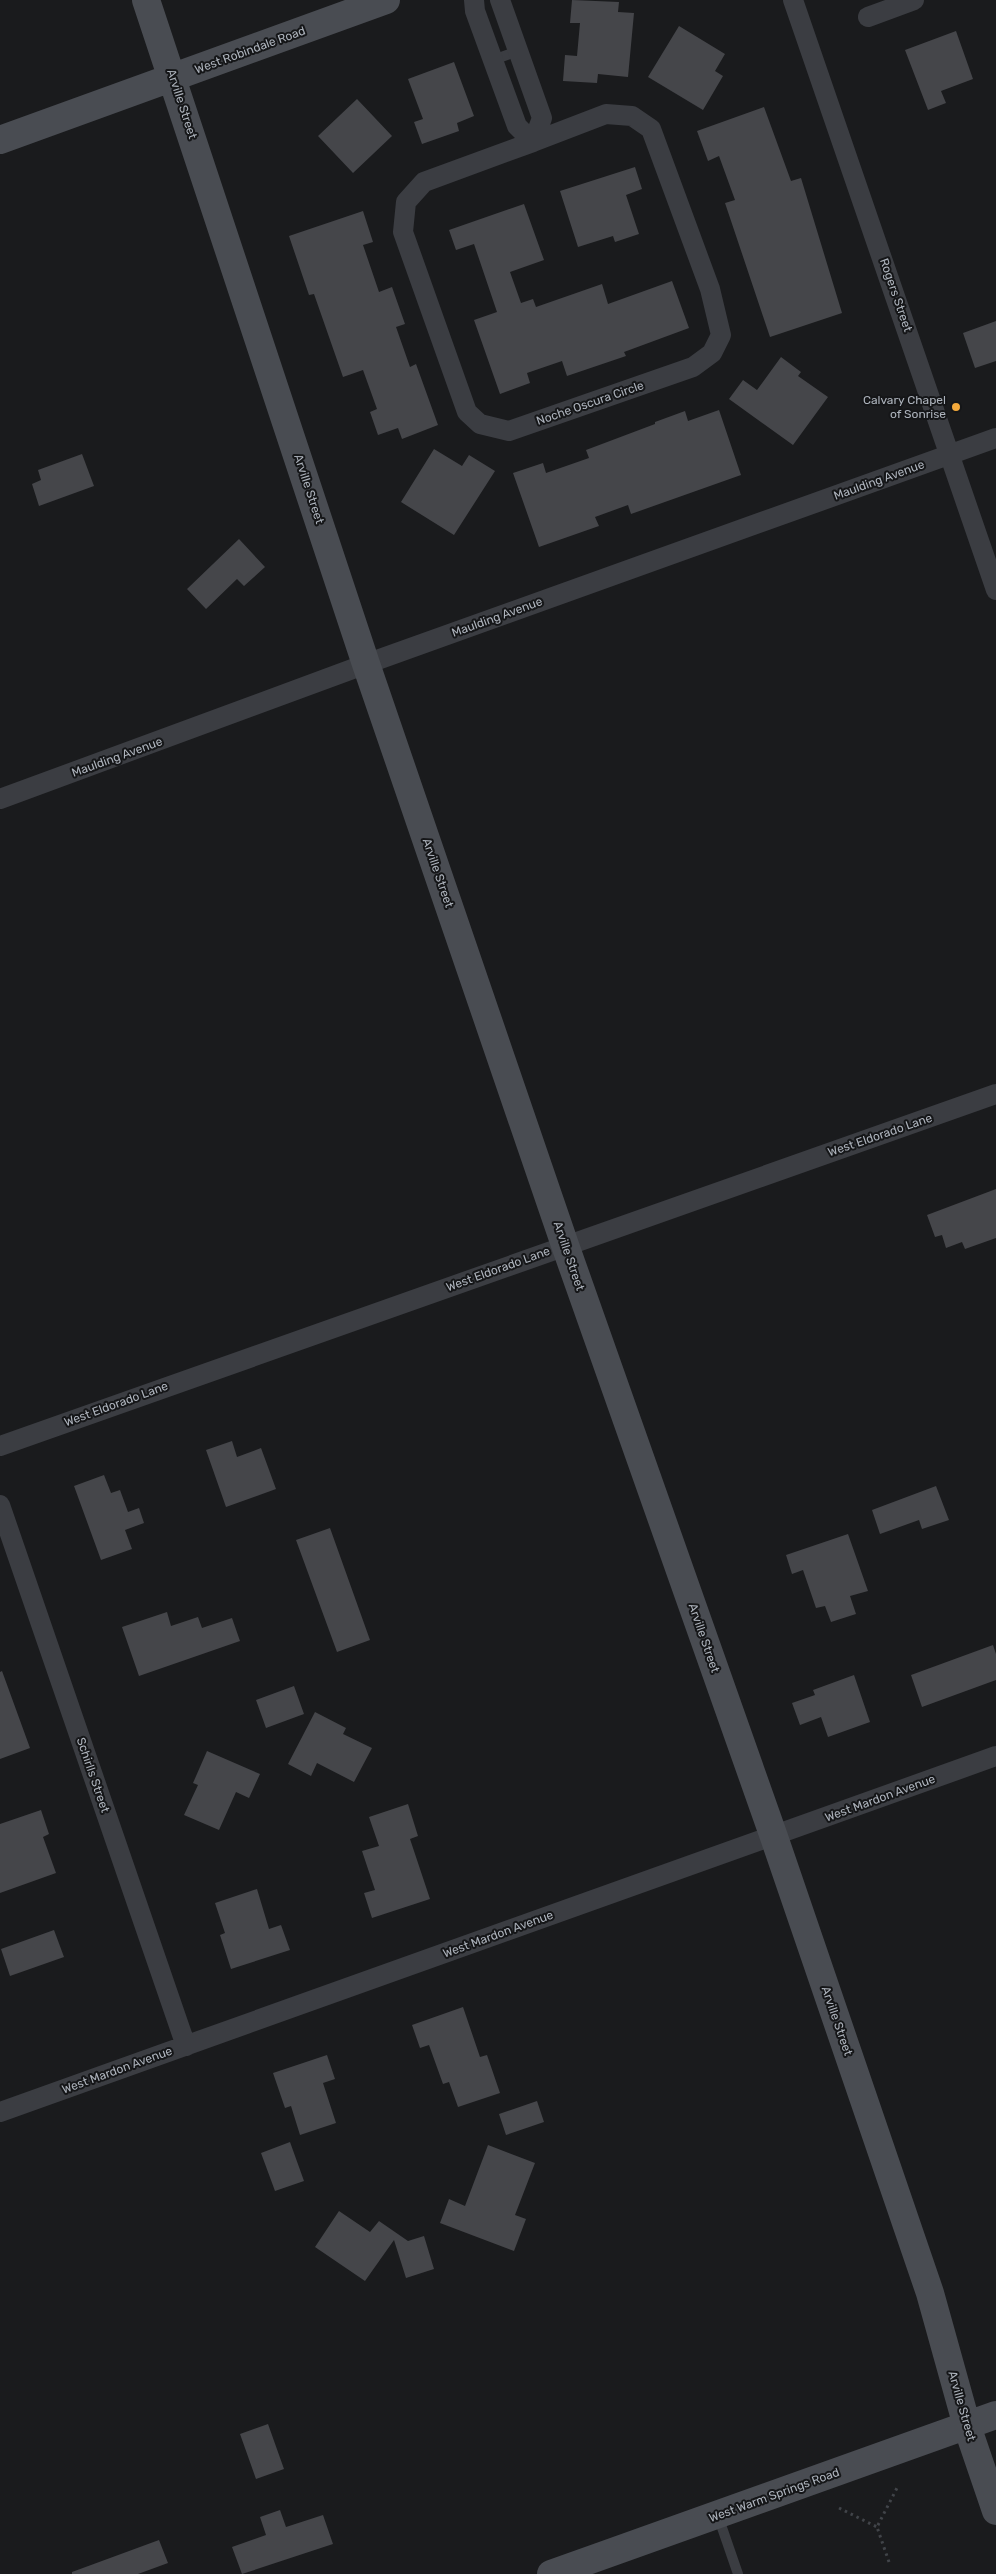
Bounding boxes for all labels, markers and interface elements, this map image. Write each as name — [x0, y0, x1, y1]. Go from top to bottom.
street label: West Robindale Road — [193, 23, 307, 77]
street label: Arville Street — [164, 67, 200, 141]
street label: Rogers Street — [877, 256, 915, 334]
street label: Noche Oscura Circle — [535, 378, 646, 428]
place label: Calvary Chapel of Sonrise — [863, 393, 946, 421]
marker: Calvary Chapel of Sonrise — [950, 401, 962, 413]
street label: Arville Street — [291, 452, 327, 526]
street label: Maulding Avenue — [832, 457, 926, 503]
street label: Maulding Avenue — [450, 594, 544, 640]
street label: Maulding Avenue — [70, 734, 164, 780]
street label: Arville Street — [420, 837, 456, 910]
street label: West Eldorado Lane — [826, 1110, 934, 1159]
street label: Arville Street — [551, 1220, 587, 1293]
street label: West Eldorado Lane — [444, 1244, 552, 1294]
street label: West Eldorado Lane — [62, 1379, 170, 1429]
street label: Arville Street — [686, 1602, 722, 1675]
street label: Schirlls Street — [74, 1736, 112, 1815]
street label: West Mardon Avenue — [823, 1771, 937, 1824]
street label: West Mardon Avenue — [441, 1907, 555, 1960]
street label: Arville Street — [819, 1985, 855, 2058]
street label: West Mardon Avenue — [60, 2043, 174, 2096]
street label: Arville Street — [945, 2369, 979, 2443]
street label: West Warm Springs Road — [707, 2465, 841, 2525]

